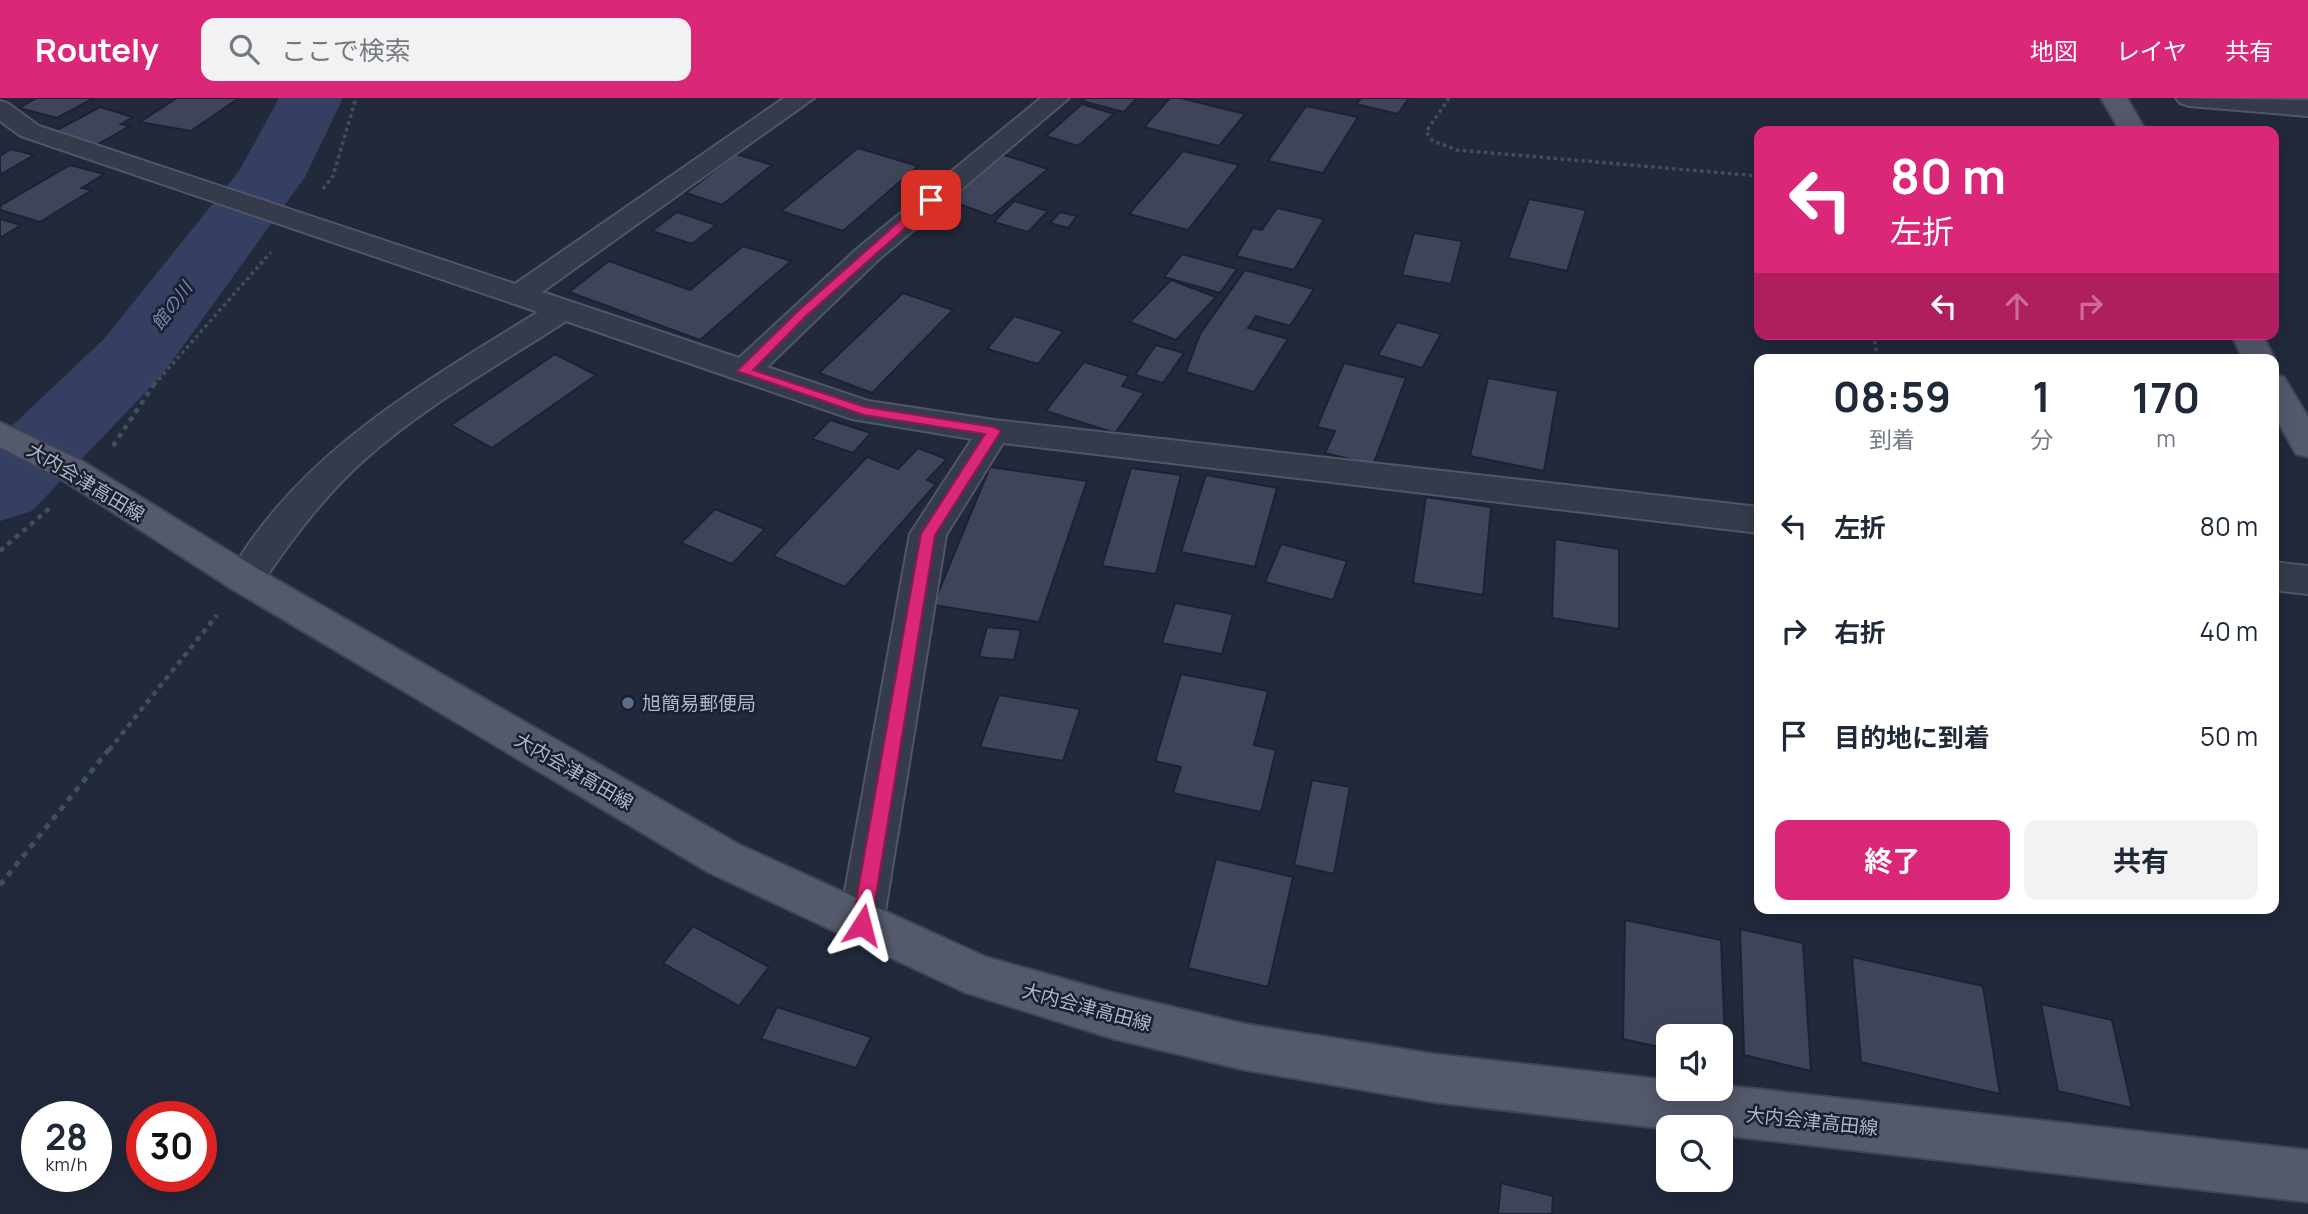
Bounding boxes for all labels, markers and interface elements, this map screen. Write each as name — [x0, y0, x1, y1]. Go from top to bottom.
search box — [201, 18, 691, 81]
text: Routely — [35, 27, 159, 72]
icon: search — [225, 30, 263, 68]
text: ここで検索 — [281, 32, 411, 68]
text: 地図 — [2030, 34, 2078, 67]
text: レイヤ — [2116, 34, 2187, 67]
text: 共有 — [2225, 34, 2273, 67]
text: 80 m — [1890, 142, 2006, 209]
icon: left — [1775, 154, 1866, 245]
pin — [901, 170, 961, 230]
icon: arrive — [912, 181, 950, 219]
text: 左折 — [1890, 209, 1954, 253]
water label: 館の川 — [145, 275, 198, 334]
icon: left — [1925, 287, 1963, 325]
icon: ahead — [1998, 287, 2036, 325]
icon: right — [2071, 287, 2109, 325]
text: 08:59 — [1833, 367, 1951, 425]
text: 1 — [2032, 367, 2051, 425]
text: 170 — [2132, 368, 2200, 426]
text: m — [2156, 422, 2176, 454]
text: 到着 — [1869, 423, 1915, 455]
text: 分 — [2030, 423, 2053, 455]
street label: 大内会津高田線 — [22, 437, 150, 527]
icon: left — [1775, 507, 1813, 545]
text: 80 m — [2200, 508, 2258, 544]
text: 左折 — [1834, 509, 1886, 545]
icon: right — [1775, 612, 1813, 650]
text: 40 m — [2200, 613, 2258, 649]
text: 右折 — [1834, 614, 1886, 650]
place label: 旭簡易郵便局 — [642, 690, 756, 716]
marker: 旭簡易郵便局 — [620, 695, 636, 711]
icon: arrive — [1775, 717, 1813, 755]
text: 50 m — [2200, 718, 2258, 754]
text: 目的地に到着 — [1834, 719, 1990, 755]
street label: 大内会津高田線 — [510, 726, 638, 816]
button: 終了 — [1775, 820, 2010, 900]
button: 共有 — [2024, 820, 2258, 900]
position arrow — [825, 888, 899, 962]
street label: 大内会津高田線 — [1019, 977, 1155, 1037]
map controls — [1656, 1024, 1733, 1192]
button: sound — [1656, 1024, 1733, 1101]
speed limit sign: 30 — [126, 1101, 217, 1192]
street label: 大内会津高田線 — [1744, 1101, 1880, 1141]
text: 28 — [45, 1113, 88, 1161]
button: search — [1656, 1115, 1733, 1192]
text: km/h — [46, 1152, 87, 1176]

